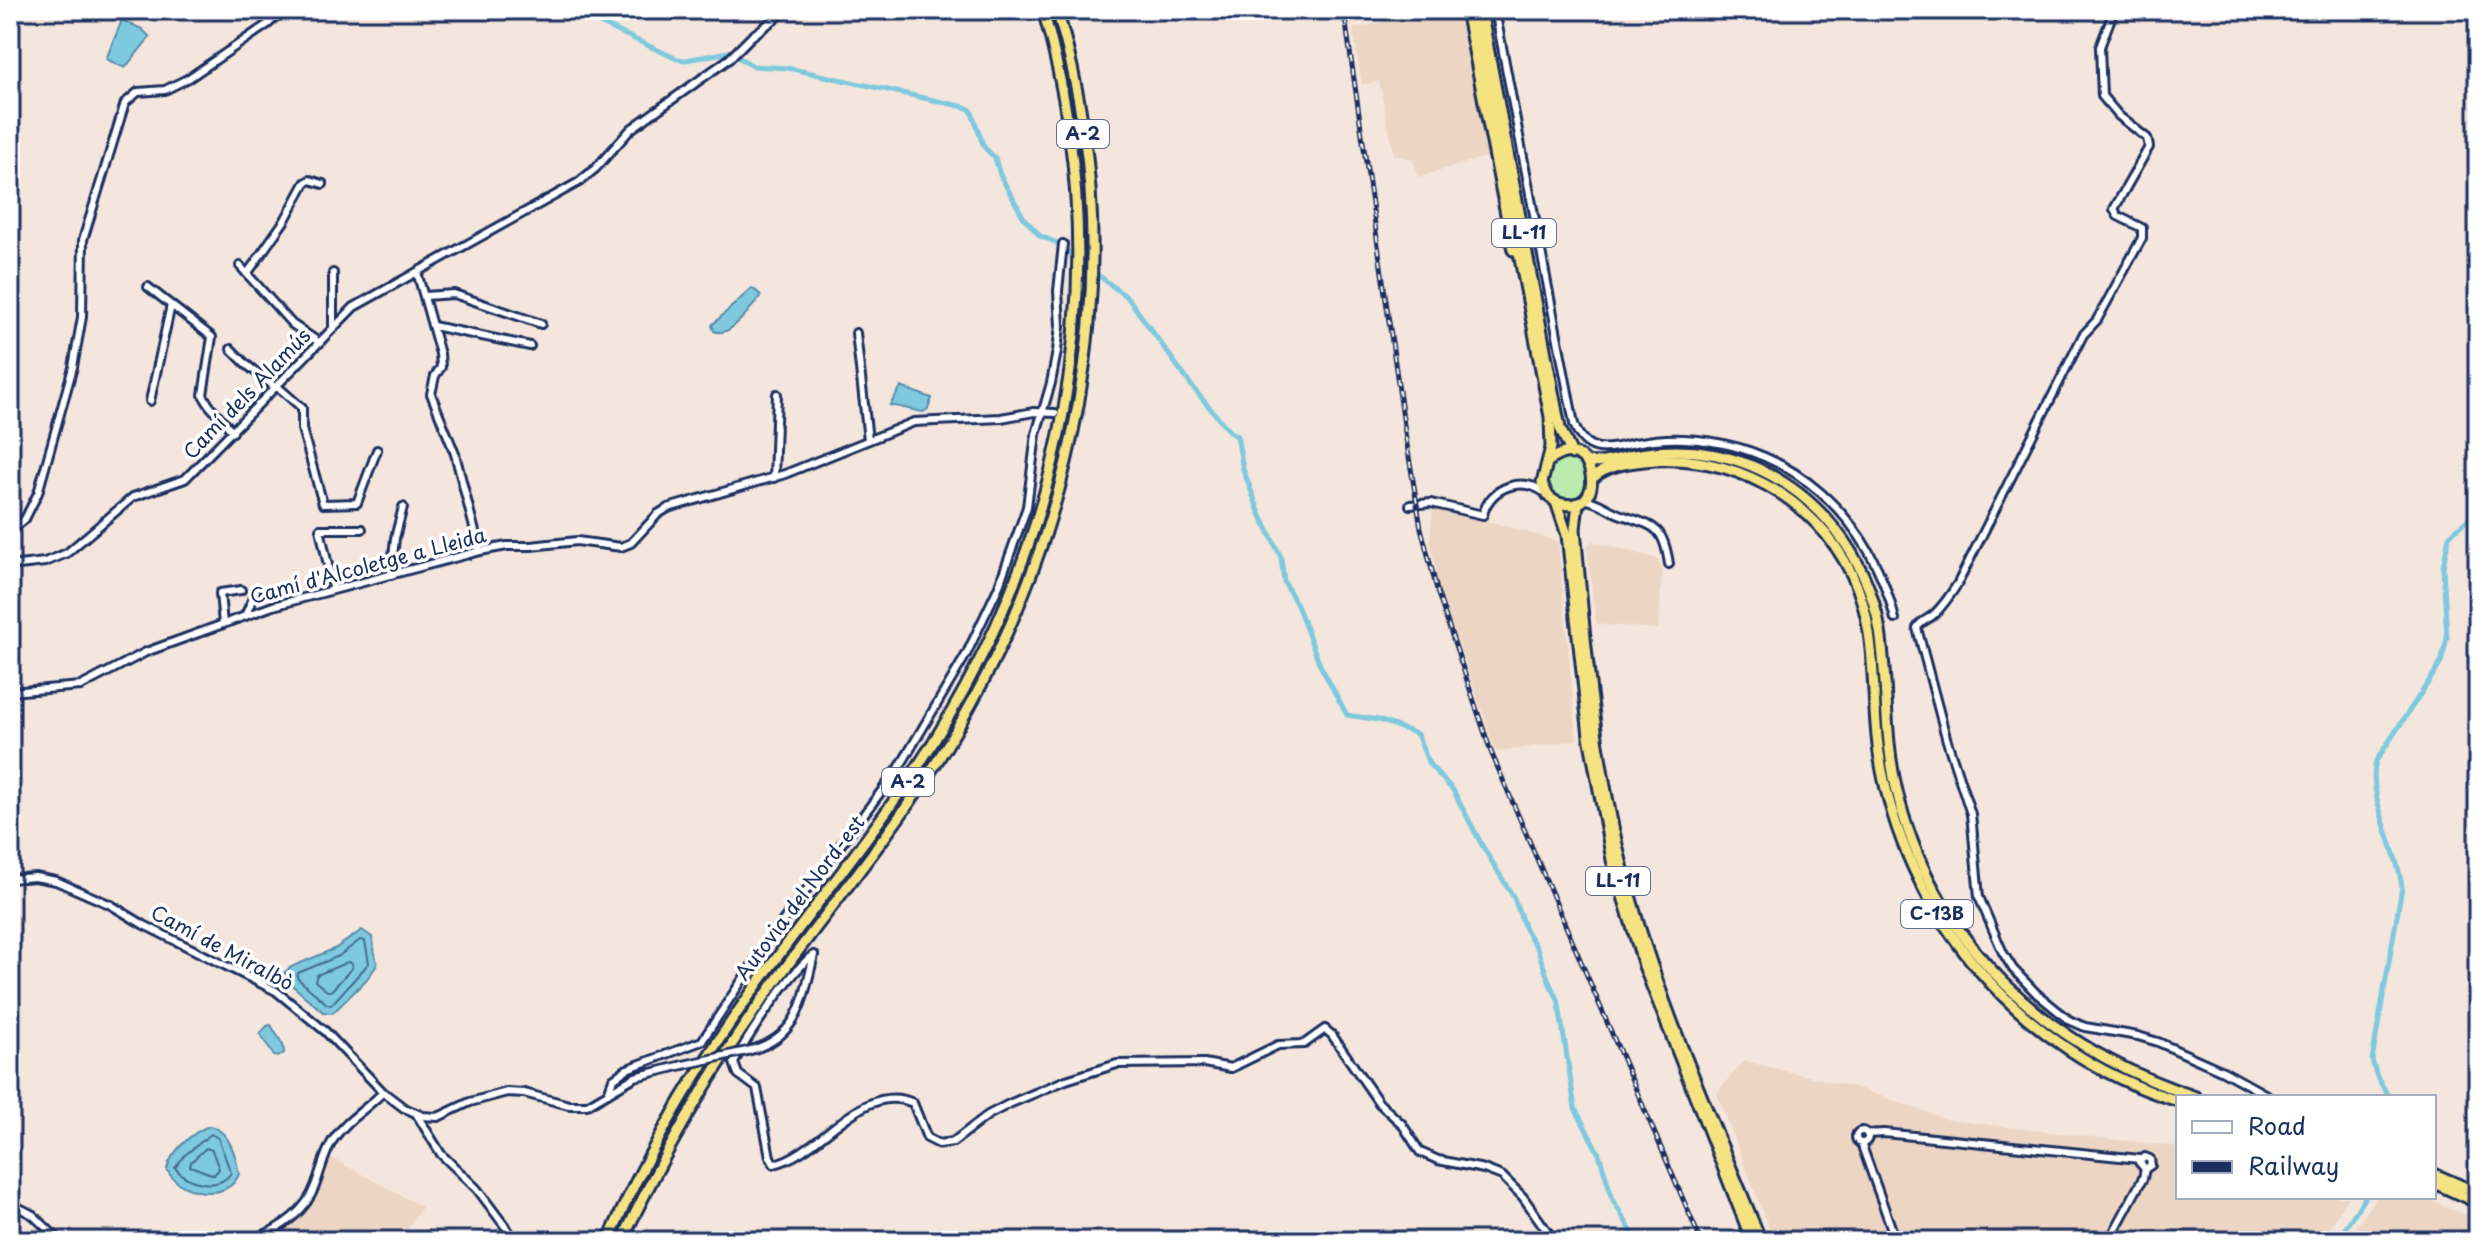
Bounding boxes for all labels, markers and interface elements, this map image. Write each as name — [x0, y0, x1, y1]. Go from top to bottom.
road number: A-2 — [1057, 120, 1109, 148]
road number: LL-11 — [1492, 219, 1556, 247]
street label: Camí dels Alamús — [176, 321, 317, 466]
street label: Camí d'Alcoletge a Lleida — [246, 519, 490, 611]
road number: A-2 — [882, 768, 934, 796]
street label: Autovia del Nord-est — [727, 809, 871, 986]
road number: LL-11 — [1586, 867, 1650, 895]
street label: Camí de Miralbò — [146, 897, 299, 997]
road number: C-13B — [1901, 900, 1973, 928]
legend — [2176, 1095, 2436, 1199]
text: Road — [2248, 1107, 2306, 1143]
text: Railway — [2248, 1147, 2339, 1183]

